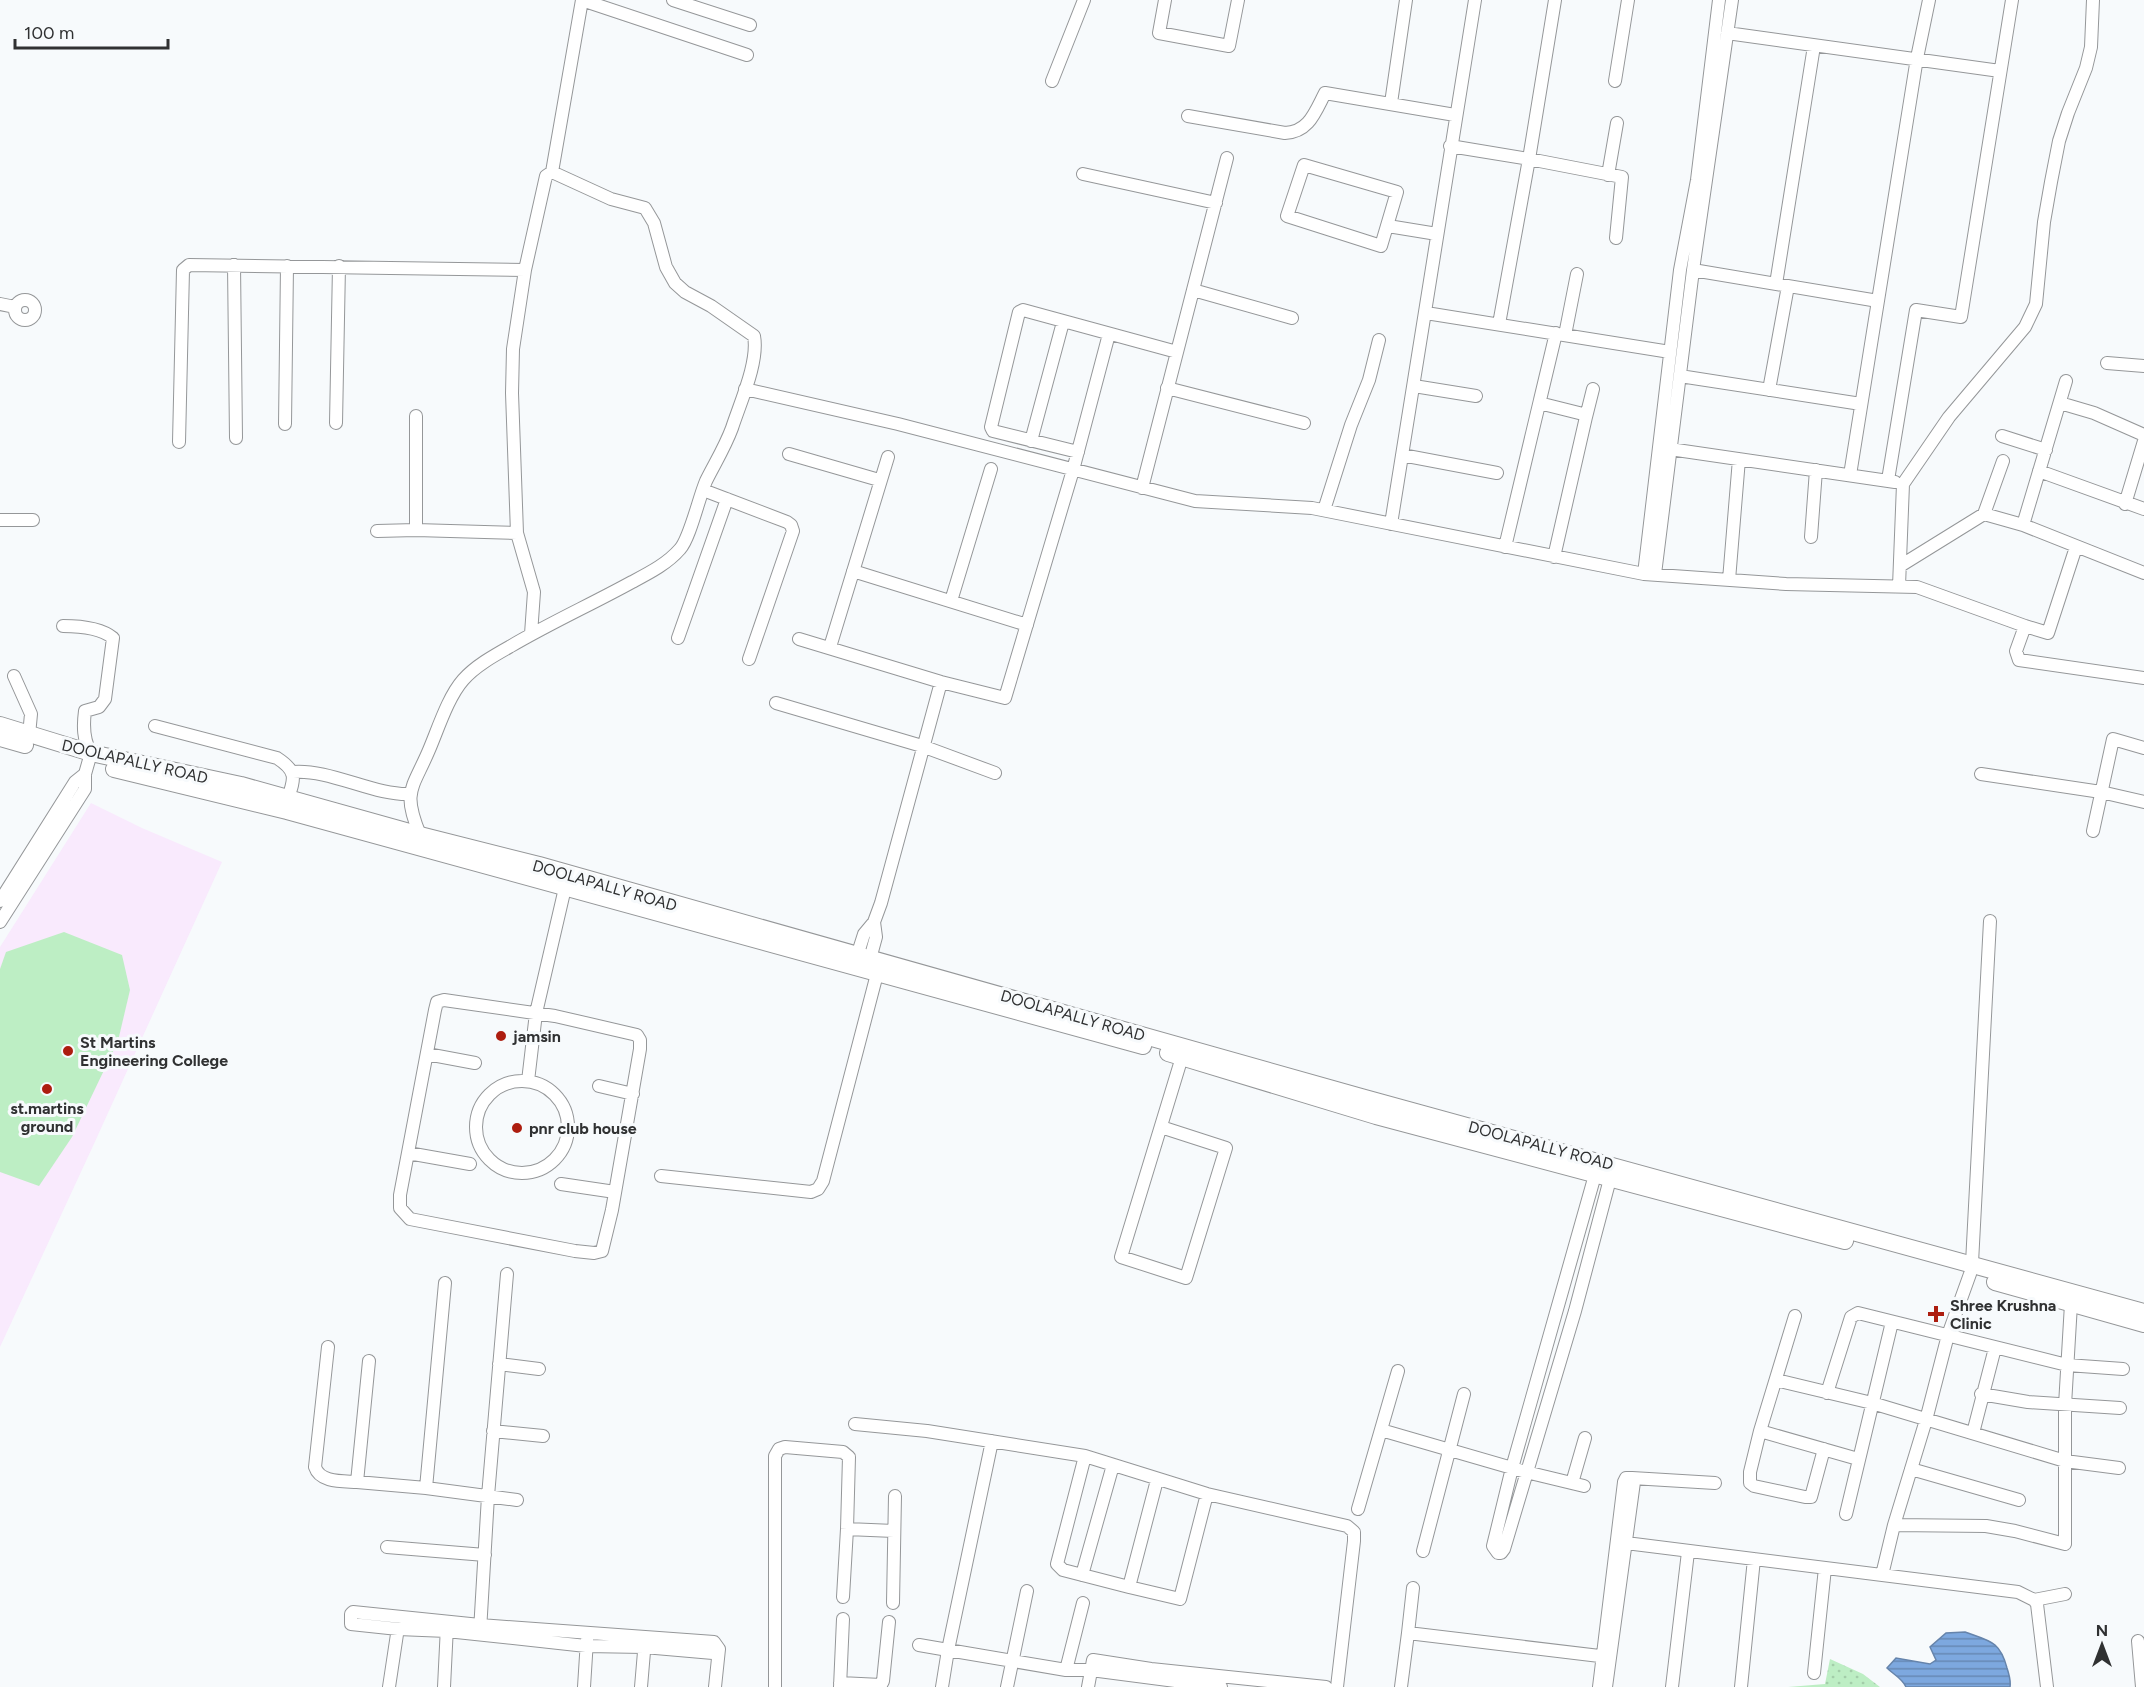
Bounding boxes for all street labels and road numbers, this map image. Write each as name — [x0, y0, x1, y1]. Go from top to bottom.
street label: DOOLAPALLY ROAD — [60, 735, 210, 788]
street label: DOOLAPALLY ROAD — [530, 856, 679, 915]
street label: DOOLAPALLY ROAD — [998, 986, 1147, 1045]
street label: DOOLAPALLY ROAD — [1466, 1117, 1615, 1174]

